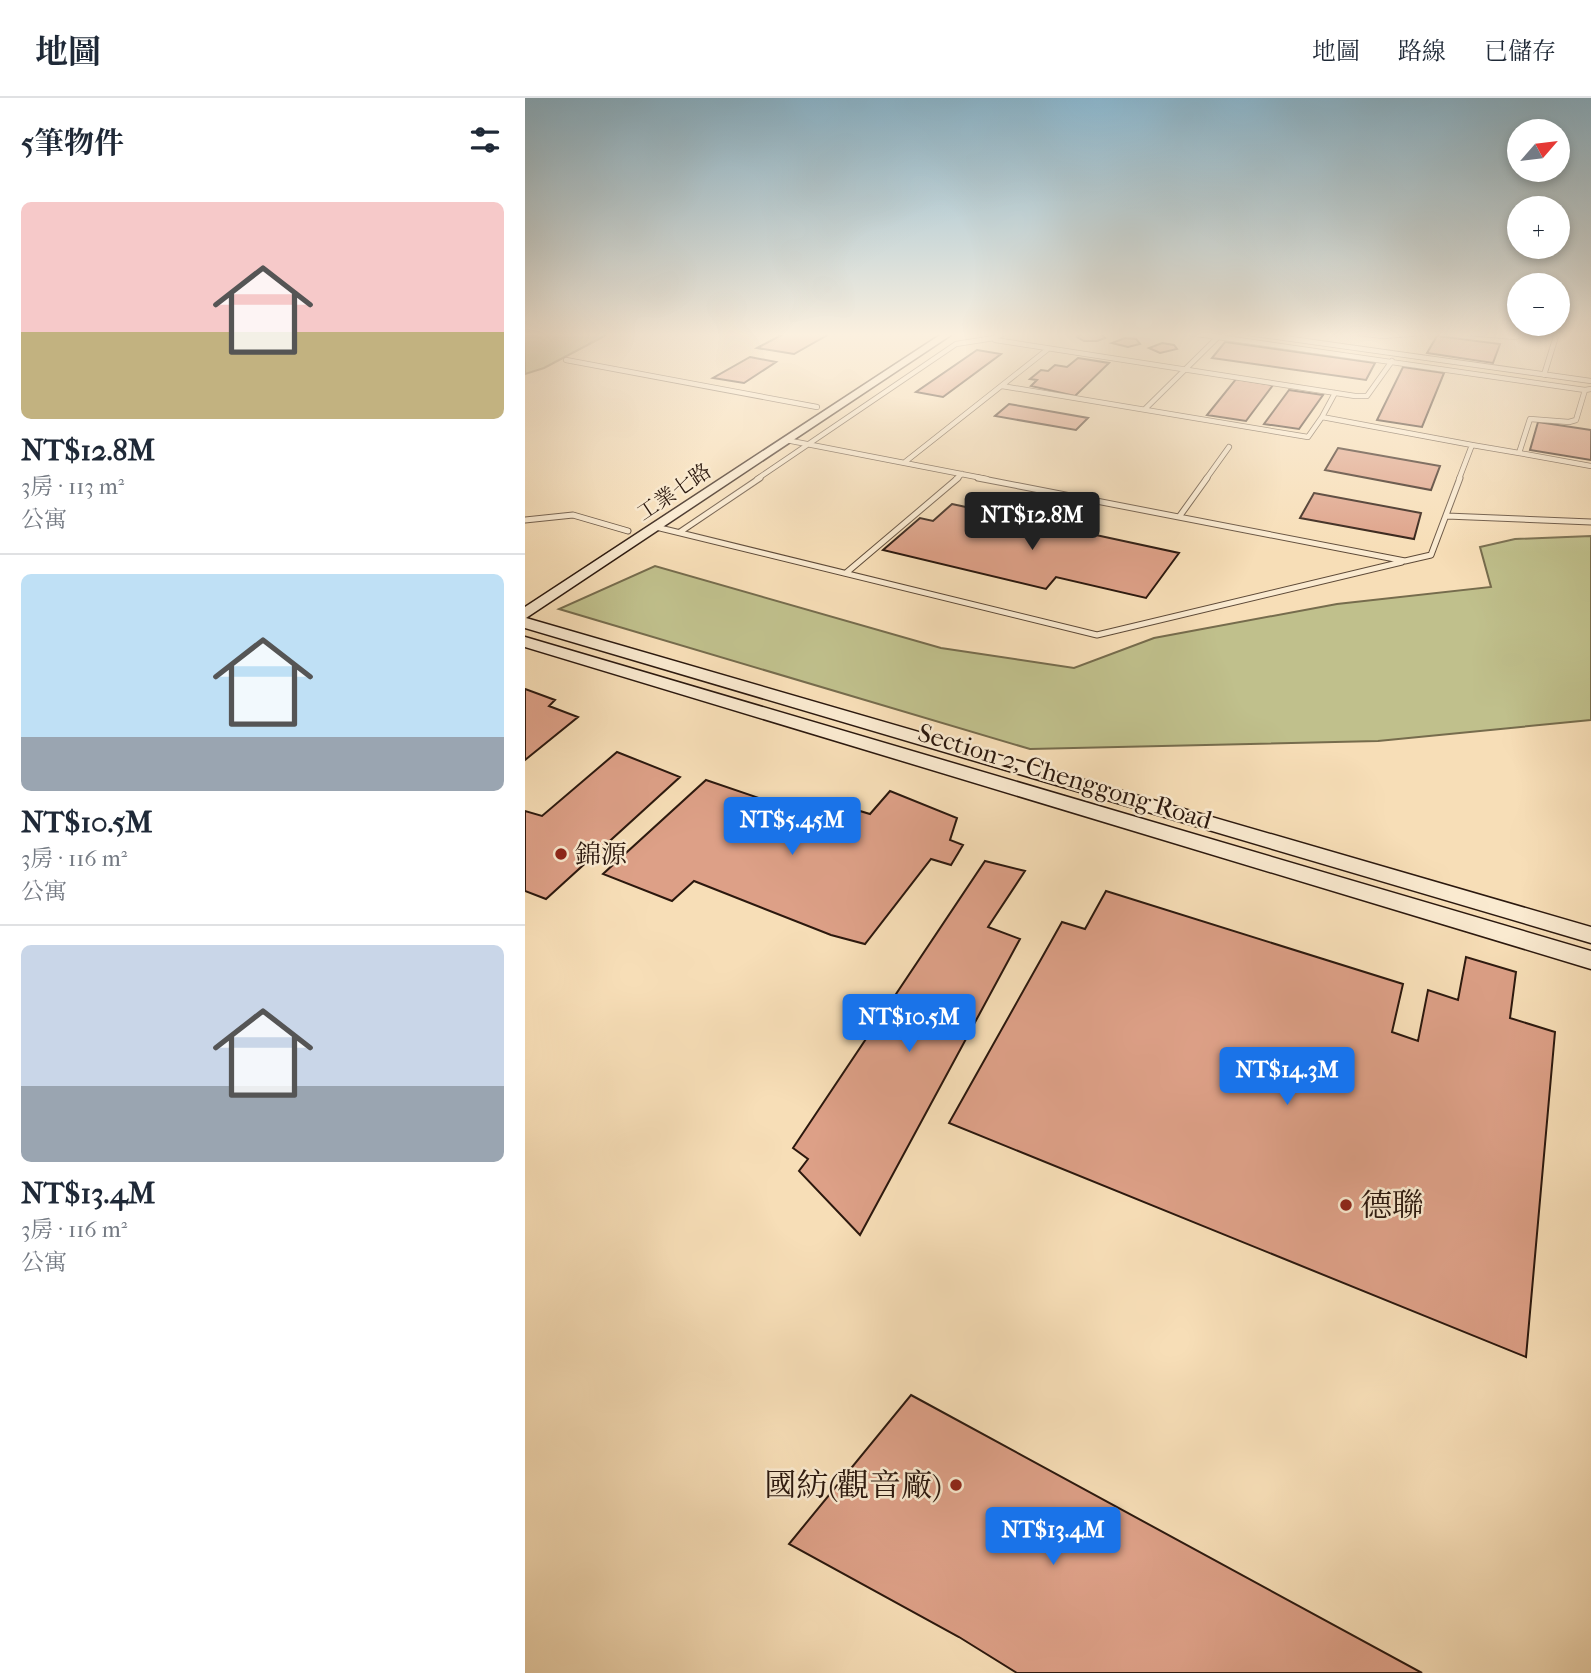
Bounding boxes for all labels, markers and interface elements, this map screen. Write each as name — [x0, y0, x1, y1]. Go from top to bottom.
text: 地圖 — [35, 33, 101, 72]
text: 地圖 — [1312, 37, 1360, 65]
text: 路線 — [1398, 37, 1446, 65]
text: 已儲存 — [1484, 37, 1556, 65]
north arrow — [1507, 119, 1570, 182]
map controls — [1507, 119, 1570, 336]
icon: filters — [466, 121, 504, 159]
text: 5筆物件 — [21, 126, 124, 161]
button: + — [1507, 196, 1570, 259]
icon: home — [200, 247, 326, 373]
button: − — [1507, 273, 1570, 336]
text: NT$12.8M — [21, 433, 155, 468]
street label: 工業七路 — [632, 459, 716, 525]
text: 3房 · 113 m² — [21, 473, 124, 500]
pin: NT$12.8M — [960, 492, 1104, 552]
text: NT$12.8M — [981, 501, 1083, 528]
text: 公寓 — [21, 506, 67, 533]
icon: home — [200, 619, 326, 745]
street label: Section 2, Chenggong Road — [914, 717, 1216, 836]
pin: NT$5.45M — [720, 798, 864, 857]
text: NT$10.5M — [21, 805, 153, 840]
text: NT$5.45M — [740, 806, 844, 833]
place label: 錦源 — [575, 839, 627, 870]
text: 3房 · 116 m² — [21, 845, 127, 872]
marker: 錦源 — [553, 846, 569, 862]
text: 公寓 — [21, 878, 67, 905]
icon: home — [200, 990, 326, 1116]
pin: NT$10.5M — [837, 995, 981, 1054]
text: NT$10.5M — [859, 1003, 959, 1030]
pin: NT$14.3M — [1215, 1048, 1359, 1107]
text: NT$14.3M — [1236, 1056, 1338, 1083]
text: NT$13.4M — [21, 1176, 155, 1211]
place label: 德聯 — [1360, 1187, 1424, 1224]
marker: 德聯 — [1338, 1197, 1354, 1213]
text: 3房 · 116 m² — [21, 1216, 127, 1243]
text: 公寓 — [21, 1249, 67, 1276]
place label: 國紡(觀音廠) — [764, 1467, 942, 1504]
marker: 國紡(觀音廠) — [948, 1477, 964, 1493]
pin: NT$13.4M — [981, 1508, 1125, 1567]
text: NT$13.4M — [1002, 1516, 1104, 1543]

